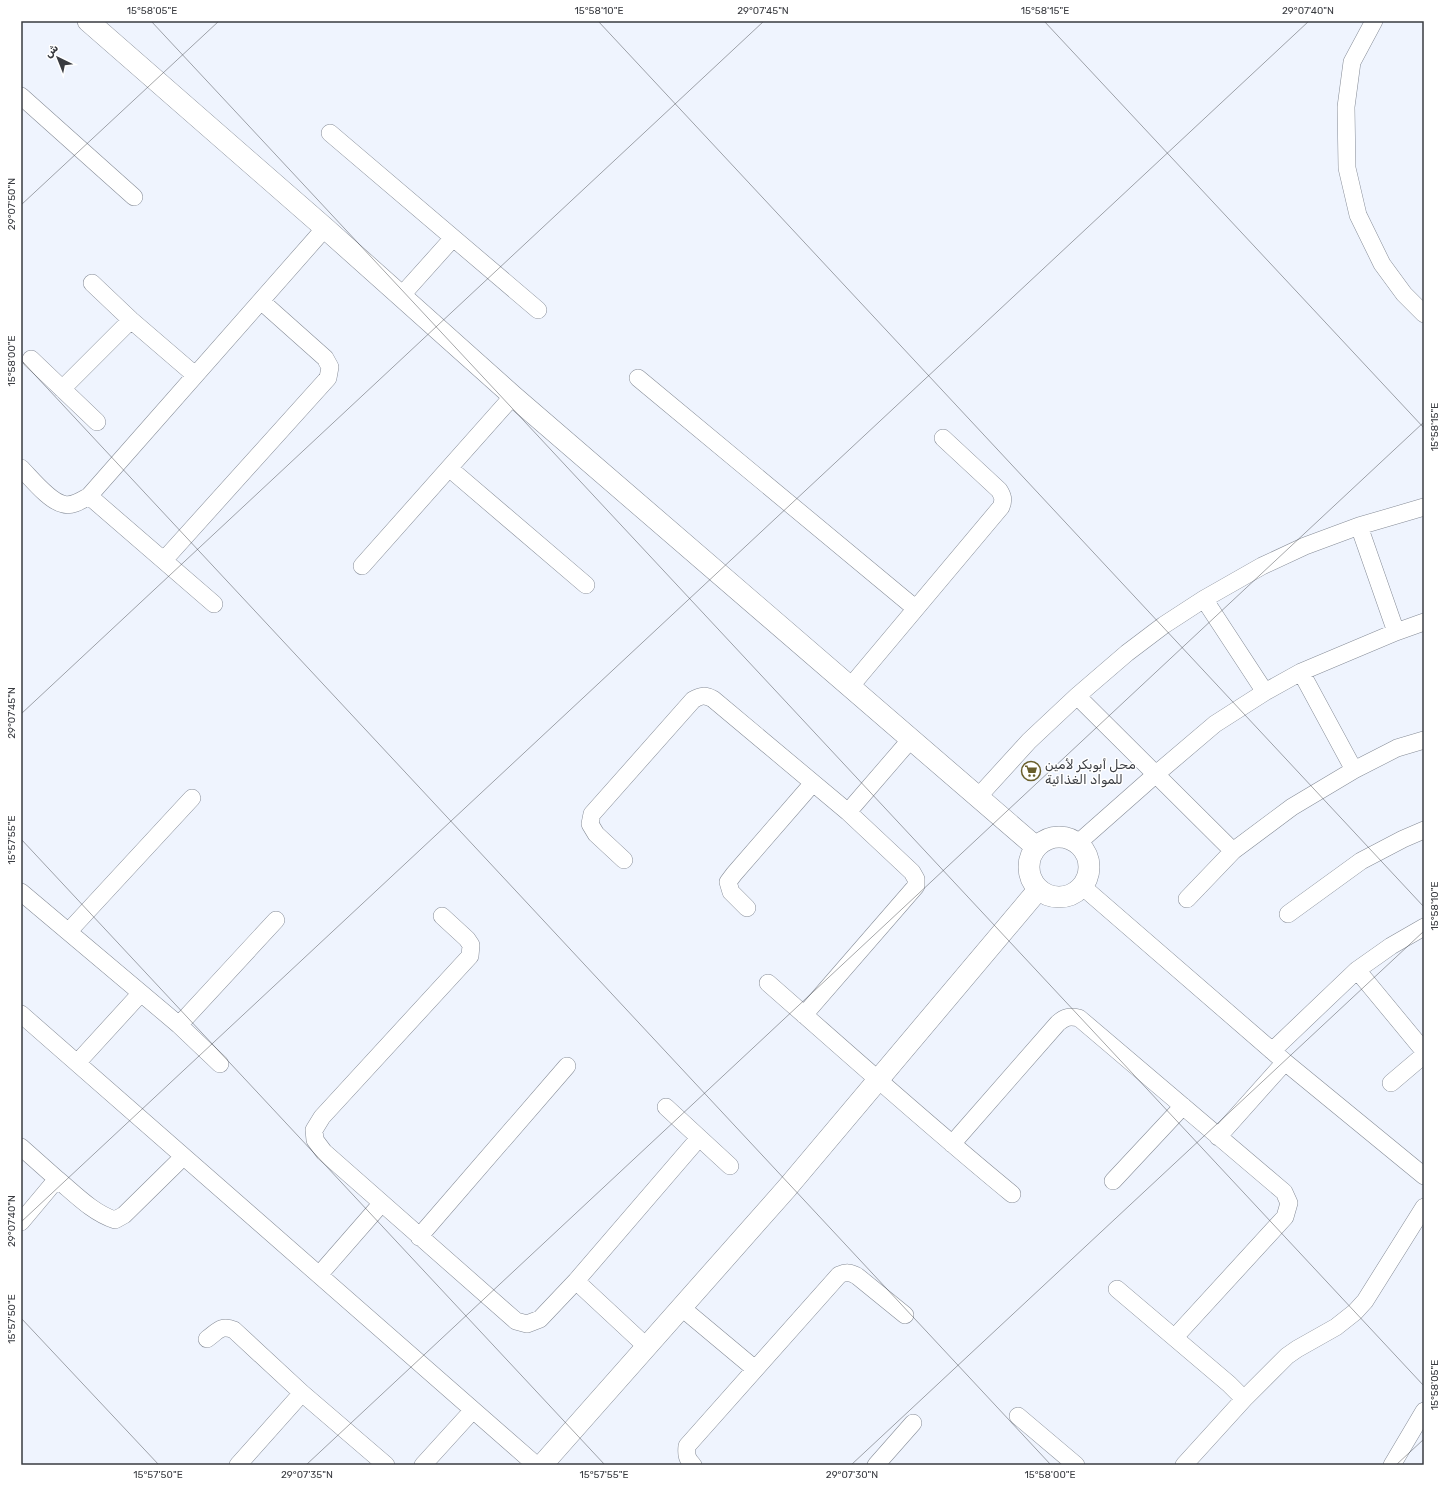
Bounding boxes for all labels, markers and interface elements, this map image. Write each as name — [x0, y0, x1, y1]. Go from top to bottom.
text: 15°58'05"E — [127, 5, 177, 17]
text: 15°58'10"E — [574, 5, 624, 17]
text: 29°07'45"N — [737, 5, 789, 17]
text: 15°58'15"E — [1021, 5, 1069, 17]
text: 29°07'40"N — [1282, 5, 1334, 17]
north arrow — [38, 38, 78, 78]
text: ش — [42, 42, 61, 61]
text: 29°07'50"N — [6, 178, 18, 230]
text: 15°58'00"E — [6, 335, 18, 387]
text: 15°58'15"E — [1429, 403, 1441, 451]
text: 29°07'45"N — [6, 687, 18, 739]
place label: محل أبوبكر لأمين للمواد الغذائية — [1045, 757, 1136, 788]
supermarket icon: محل أبوبكر لأمين للمواد الغذائية — [1020, 760, 1042, 782]
text: 15°57'55"E — [6, 815, 18, 865]
text: 15°58'10"E — [1429, 881, 1441, 931]
text: 29°07'40"N — [6, 1195, 18, 1247]
text: 15°57'50"E — [6, 1294, 18, 1344]
text: 15°58'05"E — [1429, 1360, 1441, 1410]
text: 15°57'50"E — [133, 1469, 183, 1481]
text: 29°07'35"N — [281, 1469, 333, 1481]
text: 15°57'55"E — [579, 1469, 629, 1481]
text: 29°07'30"N — [826, 1469, 878, 1481]
text: 15°58'00"E — [1024, 1469, 1076, 1481]

